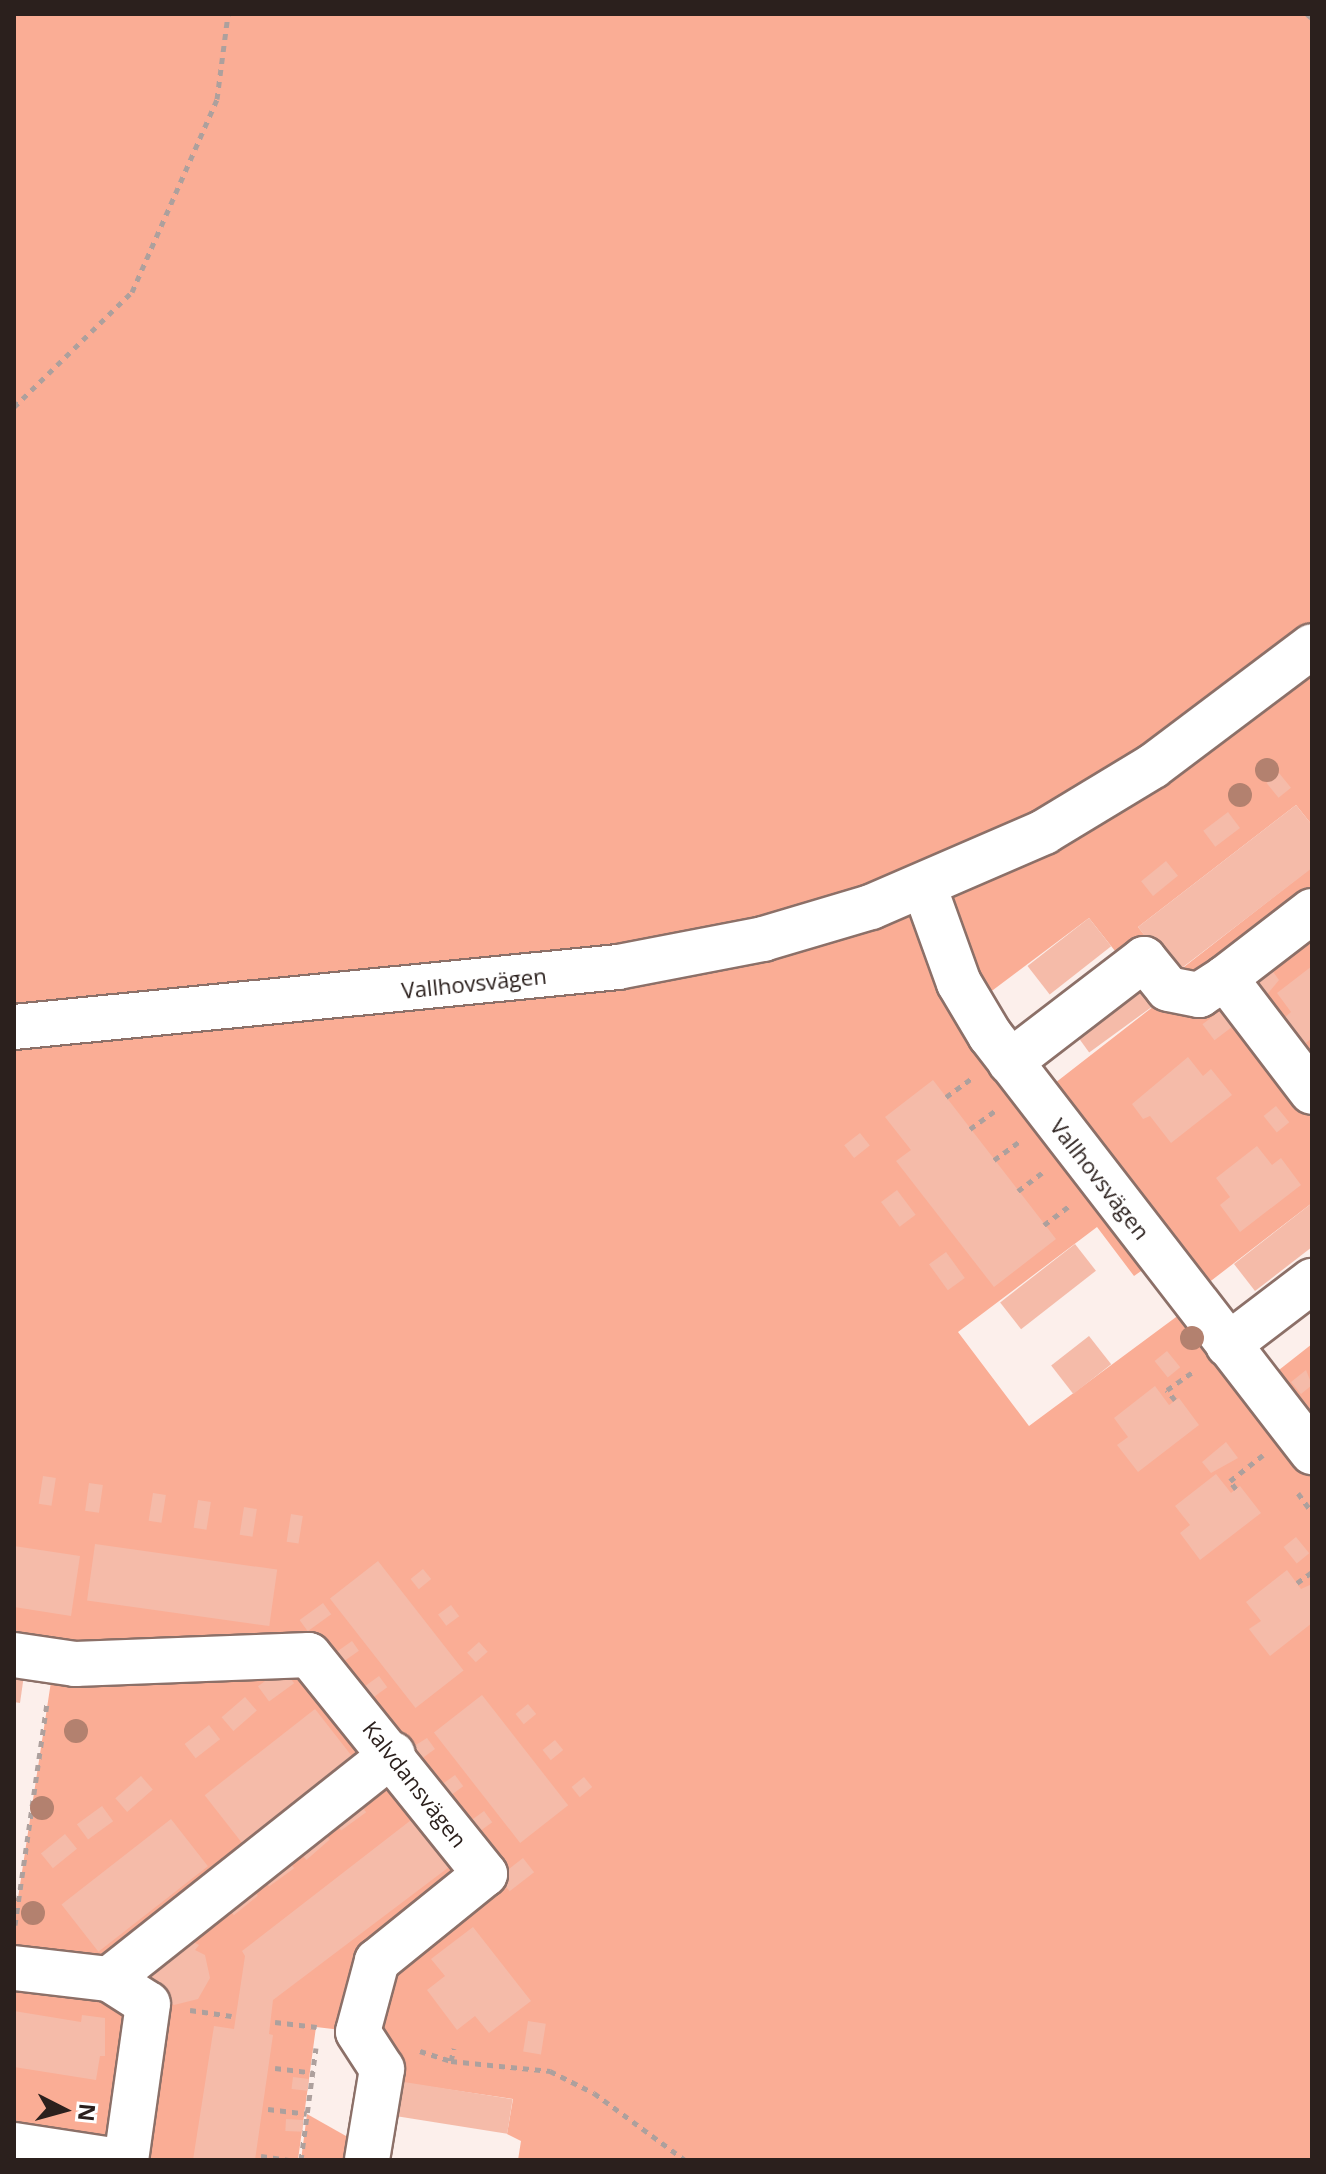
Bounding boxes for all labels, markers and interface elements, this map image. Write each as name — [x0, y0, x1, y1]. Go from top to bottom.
street label: Vallhovsvägen — [400, 962, 548, 1004]
street label: Vallhovsvägen — [1045, 1113, 1155, 1245]
street label: Kalvdansvägen — [358, 1716, 472, 1852]
north arrow — [24, 2070, 104, 2150]
text: N — [72, 2102, 104, 2123]

